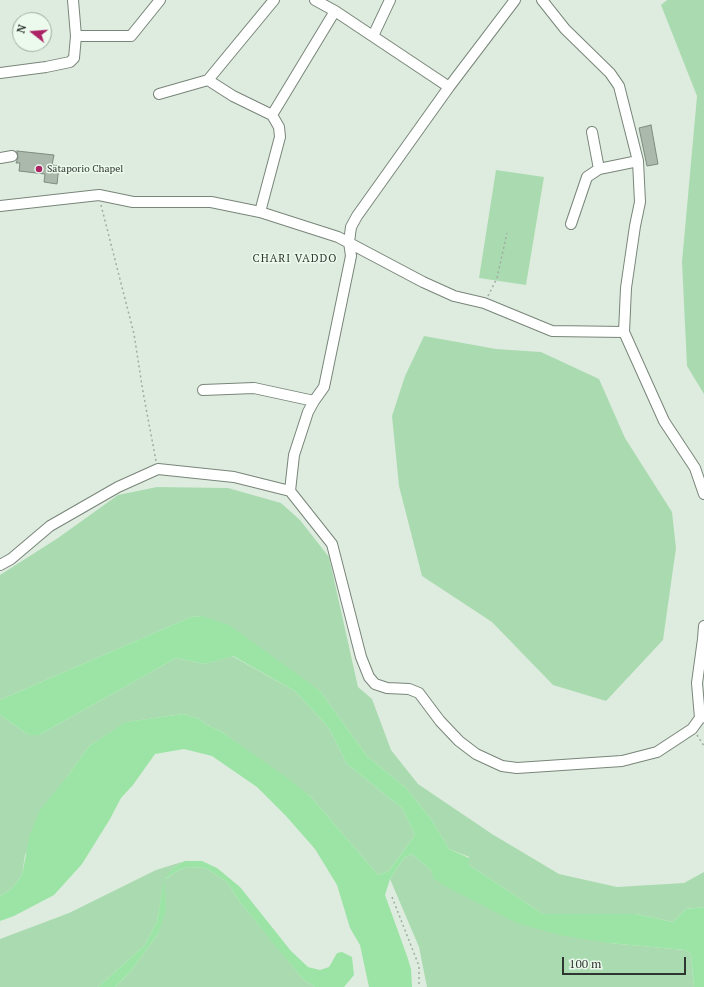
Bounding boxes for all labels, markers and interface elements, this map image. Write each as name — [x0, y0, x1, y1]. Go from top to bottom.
north arrow — [12, 12, 52, 52]
text: N — [14, 23, 29, 35]
place label: Sataporio Chapel — [47, 163, 123, 175]
marker: Sataporio Chapel — [34, 164, 44, 174]
district label: CHARI VADDO — [253, 252, 337, 266]
scale bar — [564, 949, 688, 975]
text: 100 m — [569, 956, 601, 971]

